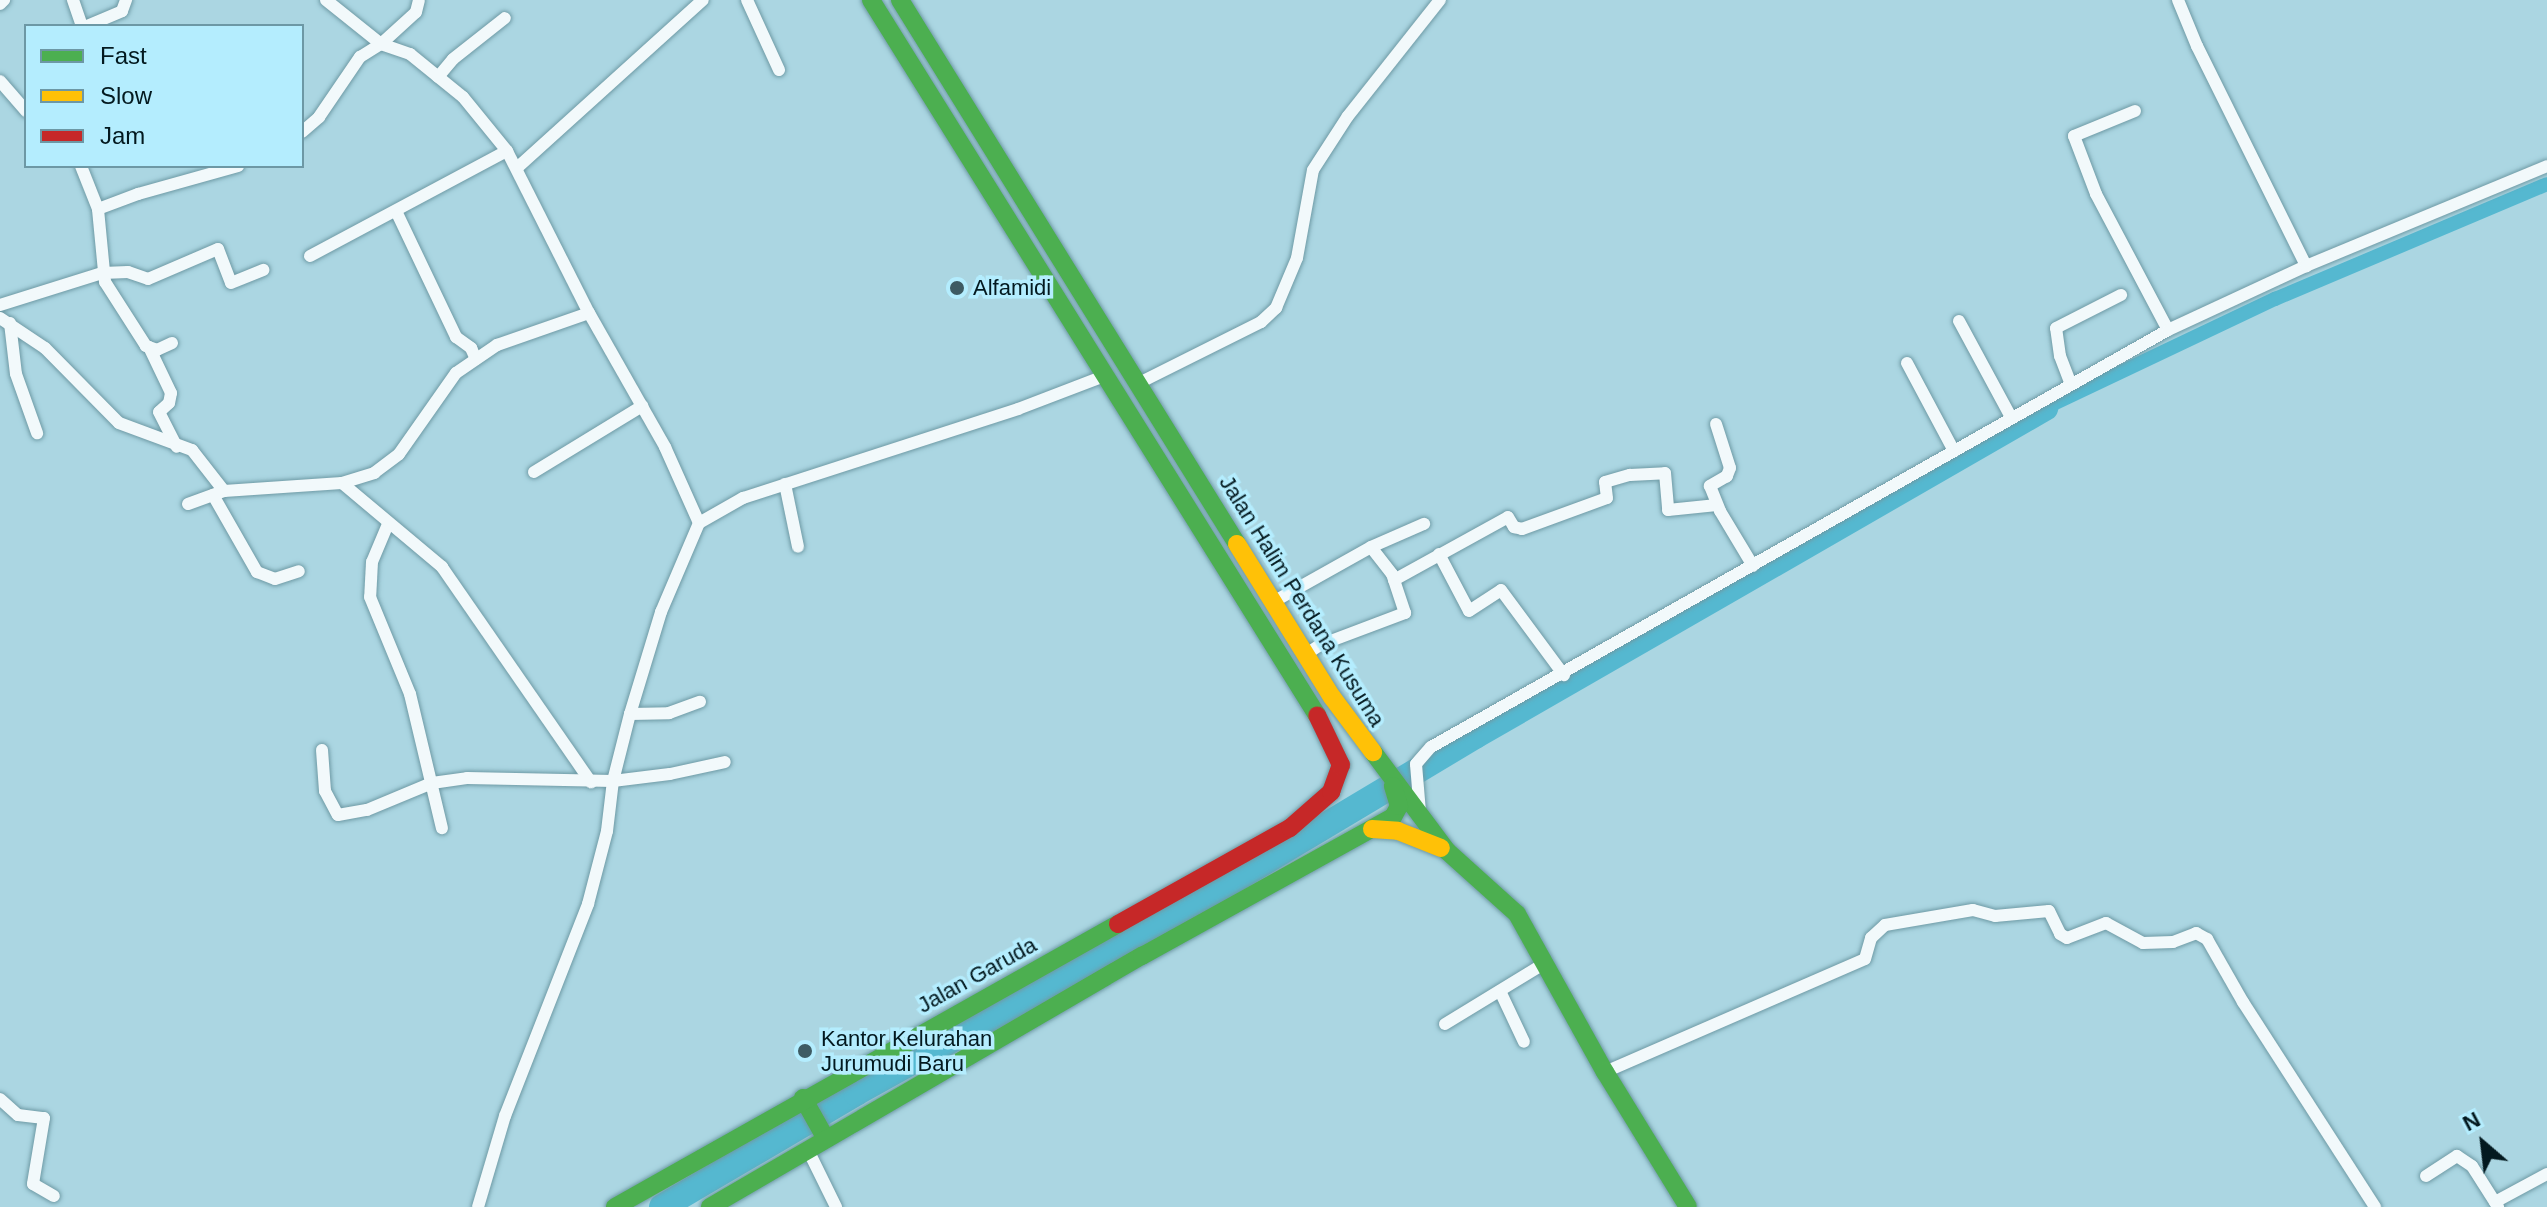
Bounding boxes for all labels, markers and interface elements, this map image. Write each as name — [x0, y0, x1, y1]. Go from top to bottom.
legend — [24, 24, 304, 168]
text: Fast — [100, 42, 147, 69]
text: Slow — [100, 82, 152, 109]
text: Jam — [100, 122, 145, 149]
place label: Alfamidi — [973, 275, 1051, 301]
marker: Alfamidi — [948, 279, 966, 297]
street label: Jalan Halim Perdana Kusuma — [1214, 471, 1390, 731]
street label: Jalan Garuda — [913, 931, 1041, 1019]
place label: Kantor Kelurahan Jurumudi Baru — [821, 1025, 992, 1076]
marker: Kantor Kelurahan Jurumudi Baru — [796, 1042, 814, 1060]
north arrow — [2443, 1103, 2523, 1183]
text: N — [2459, 1107, 2484, 1136]

